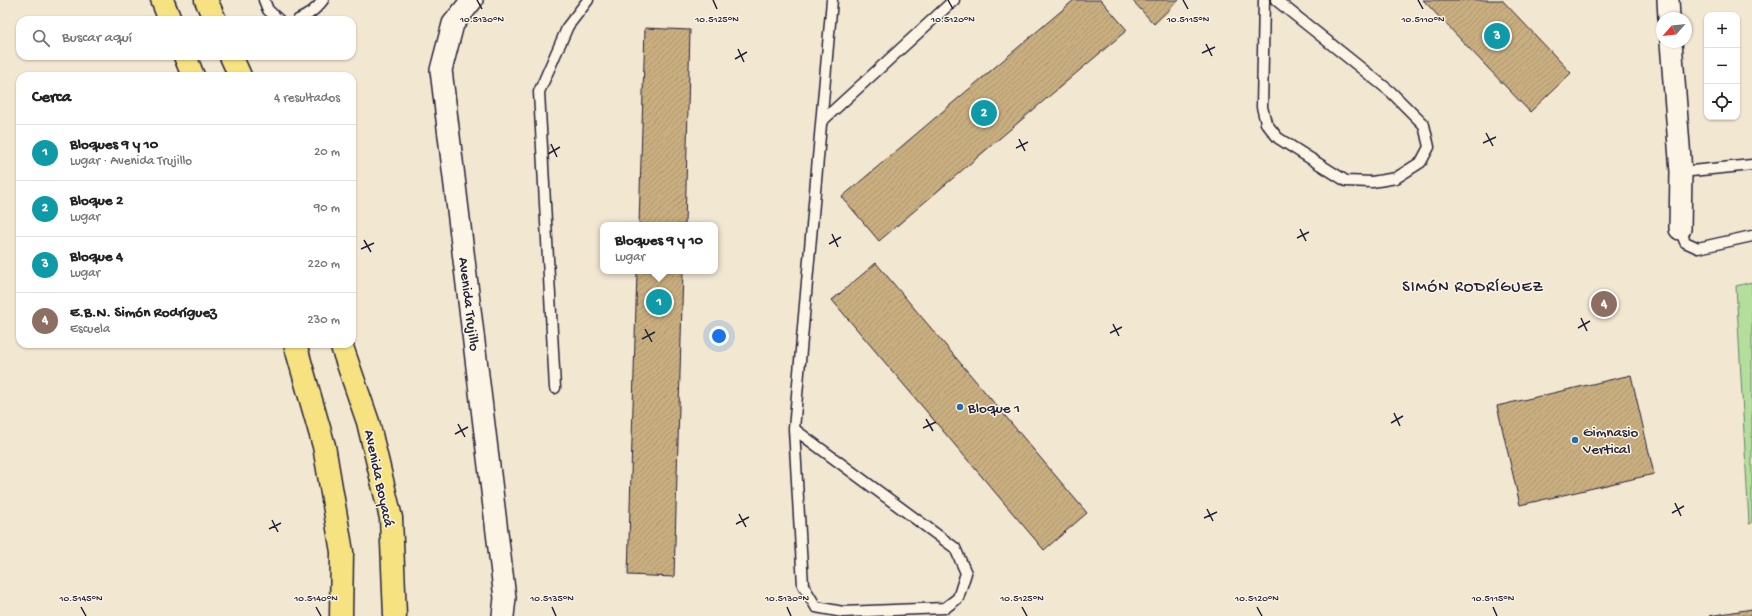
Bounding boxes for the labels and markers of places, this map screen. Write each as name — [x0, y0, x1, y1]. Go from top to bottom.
pin: 3 — [1484, 21, 1510, 51]
pin: 2 — [971, 98, 997, 128]
pin: 1 — [646, 287, 672, 317]
pin: 4 — [1591, 289, 1617, 319]
place label: Bloque 1 — [967, 400, 1020, 418]
marker: Bloque 1 — [955, 402, 965, 412]
place label: Gimnasio Vertical — [1582, 424, 1639, 459]
marker: Gimnasio Vertical — [1570, 435, 1580, 445]

